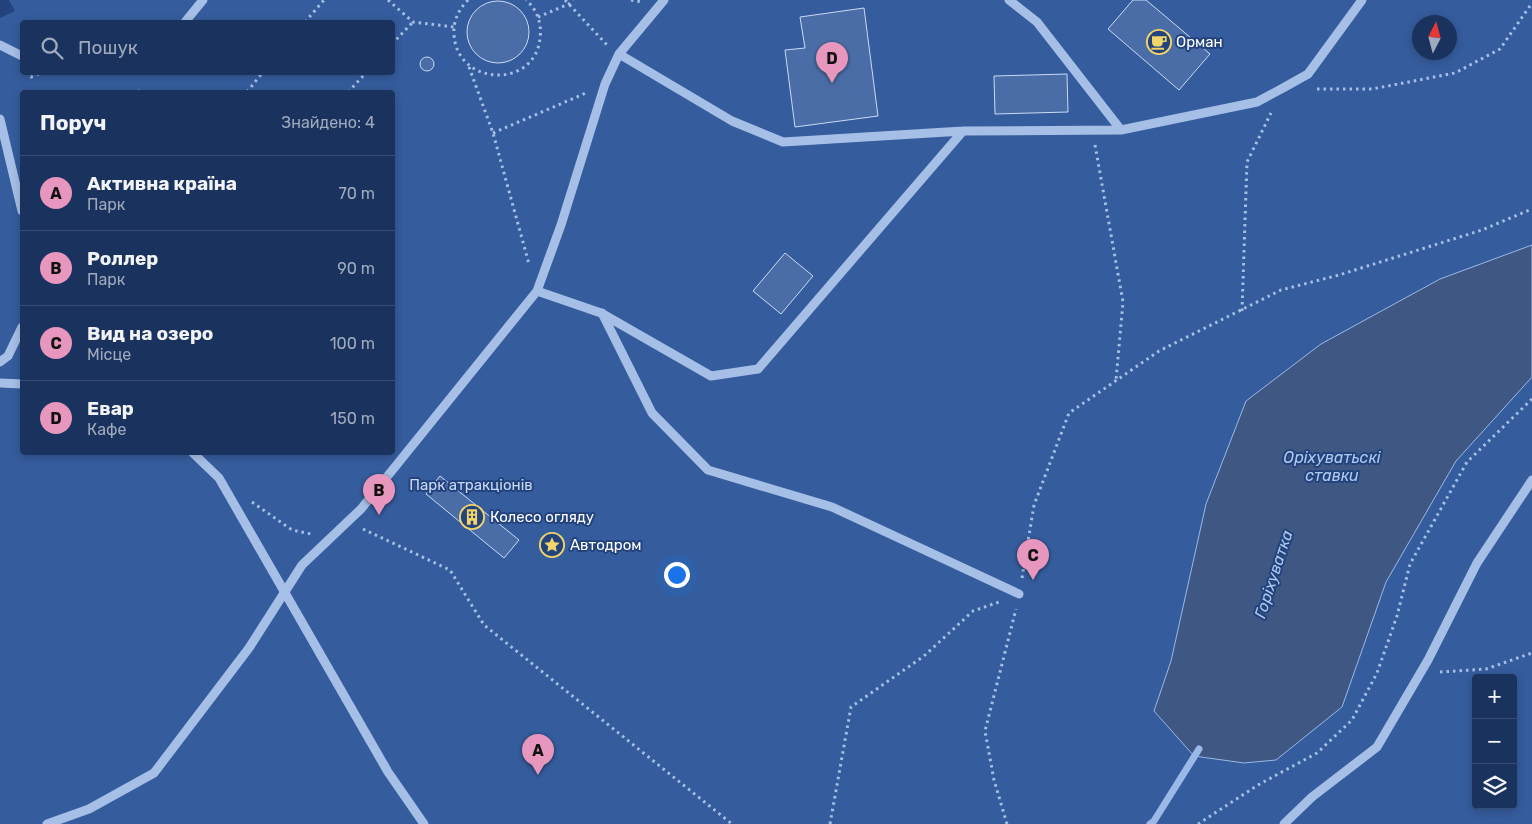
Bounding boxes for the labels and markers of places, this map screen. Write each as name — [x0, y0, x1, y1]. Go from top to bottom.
cafe icon: Орман — [1146, 29, 1172, 55]
place label: Орман — [1176, 33, 1223, 51]
pin: D — [816, 42, 848, 83]
pin: B — [363, 474, 395, 515]
building icon: Колесо огляду — [459, 504, 485, 530]
place label: Колесо огляду — [490, 508, 594, 526]
place icon: Автодром — [539, 532, 565, 558]
place label: Автодром — [570, 536, 642, 554]
pin: C — [1017, 539, 1049, 580]
pin: A — [522, 734, 554, 775]

